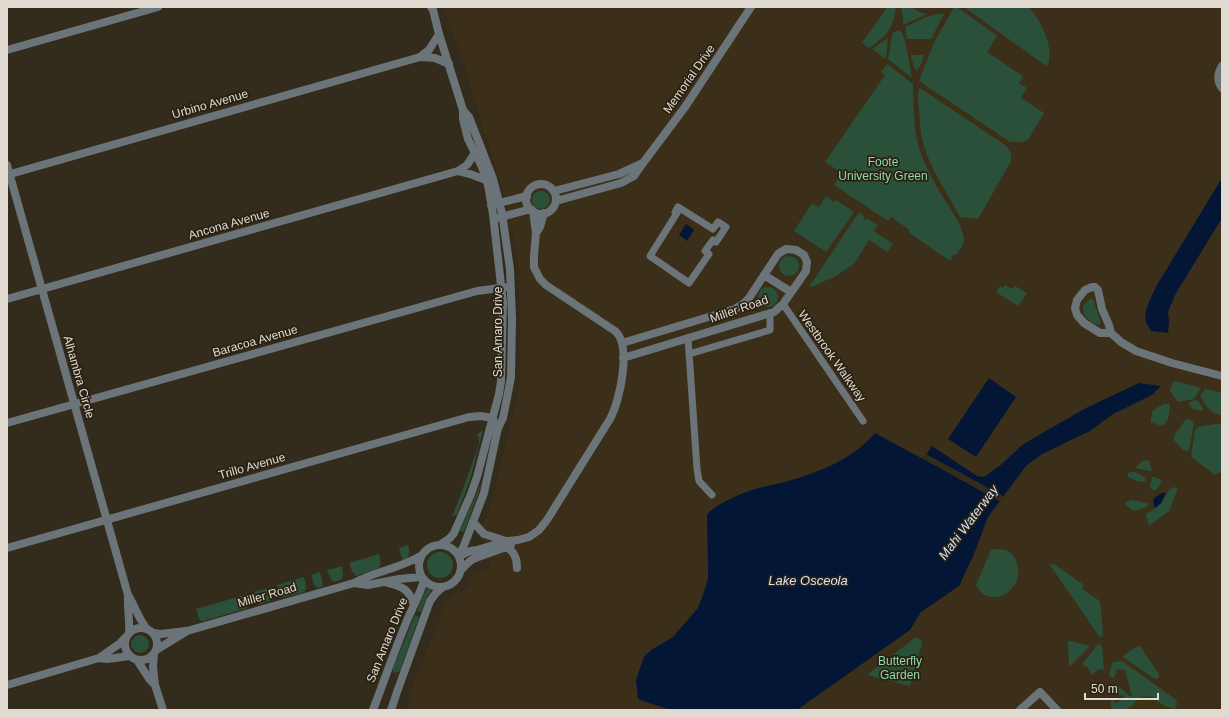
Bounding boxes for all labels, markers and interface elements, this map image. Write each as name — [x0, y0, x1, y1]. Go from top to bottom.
street label: Memorial Drive — [660, 42, 718, 116]
street label: Urbino Avenue — [170, 86, 250, 122]
park label: Foote University Green — [838, 155, 928, 183]
street label: Ancona Avenue — [187, 206, 272, 242]
street label: San Amaro Drive — [491, 286, 505, 377]
street label: Miller Road — [708, 293, 770, 325]
street label: Westbrook Walkway — [795, 308, 869, 404]
street label: Baracoa Avenue — [211, 322, 299, 360]
street label: Alhambra Circle — [61, 334, 98, 420]
street label: Trillo Avenue — [217, 450, 287, 482]
water label: Mahi Waterway — [936, 481, 1002, 562]
water label: Lake Osceola — [768, 573, 848, 588]
street label: Miller Road — [236, 580, 298, 610]
street label: San Amaro Drive — [364, 595, 411, 685]
park label: Butterfly Garden — [878, 654, 922, 682]
scale bar — [1085, 675, 1158, 701]
text: 50 m — [1091, 682, 1118, 696]

